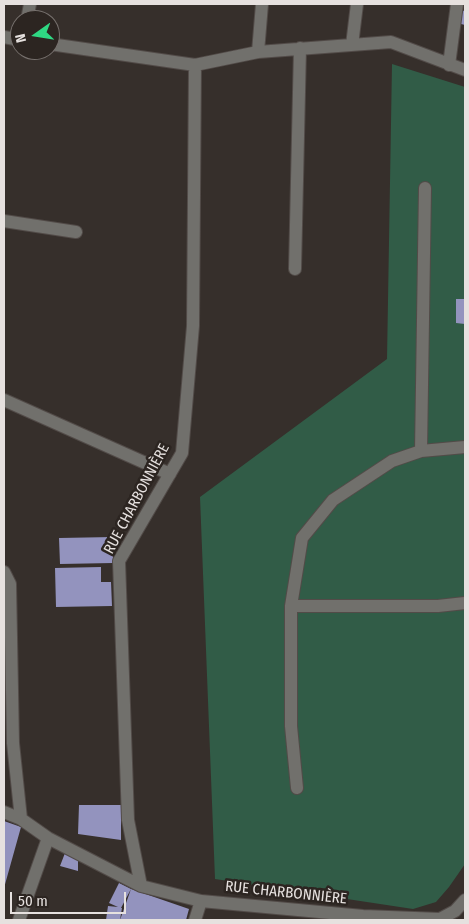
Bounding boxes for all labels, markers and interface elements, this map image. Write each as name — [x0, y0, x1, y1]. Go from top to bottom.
north arrow — [10, 10, 60, 60]
text: N — [12, 32, 30, 44]
street label: RUE CHARBONNIÈRE — [100, 441, 174, 557]
street label: RUE CHARBONNIÈRE — [224, 878, 348, 908]
scale bar — [12, 882, 129, 914]
text: 50 m — [18, 892, 48, 910]

